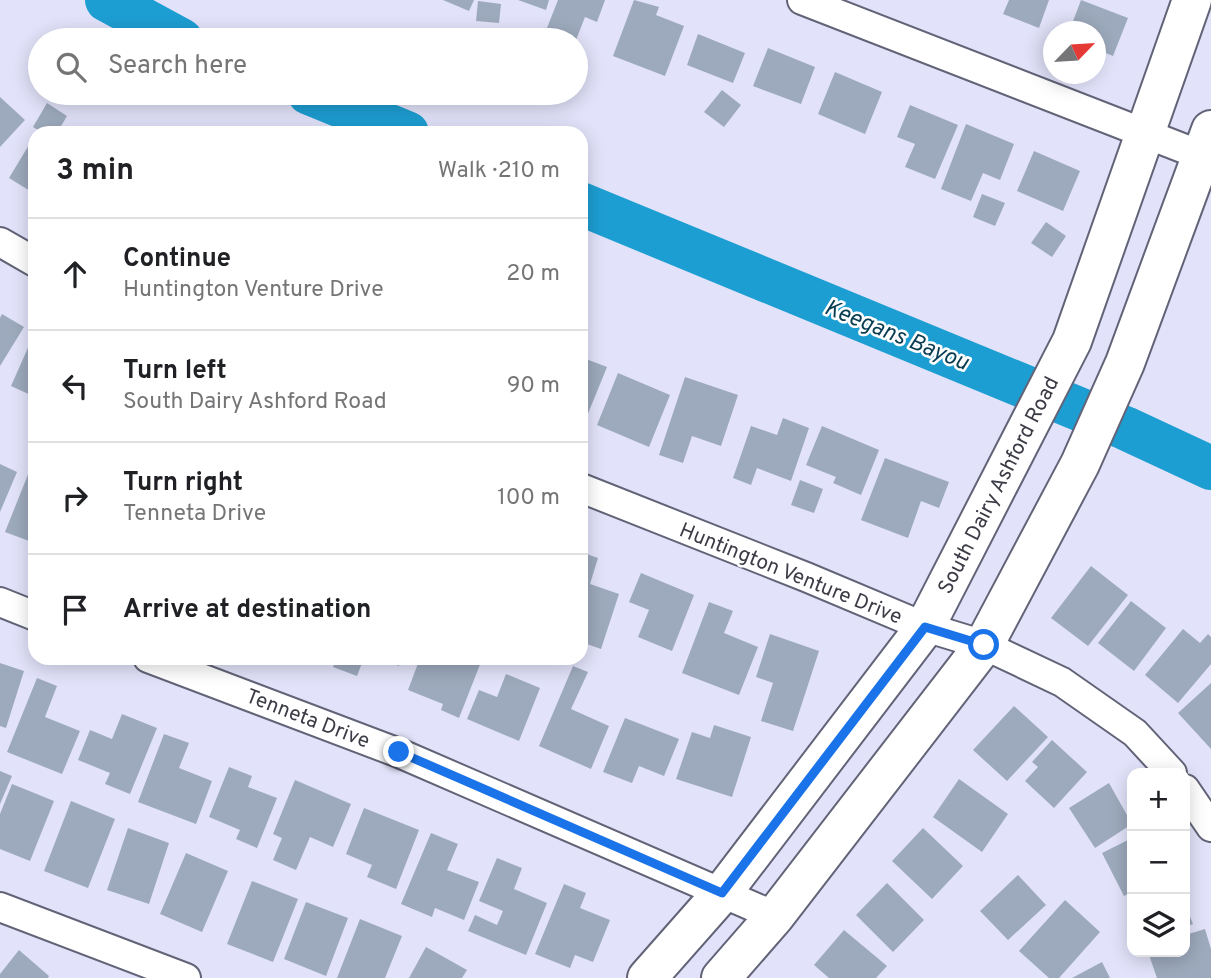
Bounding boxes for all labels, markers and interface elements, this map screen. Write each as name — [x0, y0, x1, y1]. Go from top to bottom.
north arrow — [1043, 21, 1106, 84]
search box — [28, 28, 588, 105]
icon: search — [52, 48, 90, 86]
text: Search here — [108, 50, 247, 83]
text: 3 min — [56, 153, 134, 190]
text: Walk · 210 m — [438, 157, 560, 186]
text: Continue — [123, 243, 231, 276]
icon: ahead — [56, 255, 94, 293]
text: 20 m — [506, 260, 560, 289]
text: Huntington Venture Drive — [123, 276, 384, 305]
water label: Keegans Bayou — [820, 294, 973, 379]
text: Turn left — [123, 355, 227, 388]
icon: left — [56, 367, 94, 405]
text: 90 m — [507, 372, 560, 401]
street label: South Dairy Ashford Road — [933, 372, 1066, 599]
text: South Dairy Ashford Road — [123, 388, 387, 417]
text: Turn right — [123, 467, 243, 500]
icon: right — [56, 479, 94, 517]
text: 100 m — [497, 484, 560, 513]
text: Tenneta Drive — [123, 500, 266, 529]
street label: Huntington Venture Drive — [675, 517, 906, 631]
icon: arrive — [56, 591, 94, 629]
text: Arrive at destination — [123, 594, 371, 627]
route start — [968, 629, 999, 660]
street label: Tenneta Drive — [242, 683, 373, 755]
route end — [383, 736, 414, 767]
map controls — [1127, 768, 1190, 957]
button: + — [1127, 768, 1190, 831]
button: − — [1127, 831, 1190, 894]
button: layers — [1127, 894, 1190, 957]

